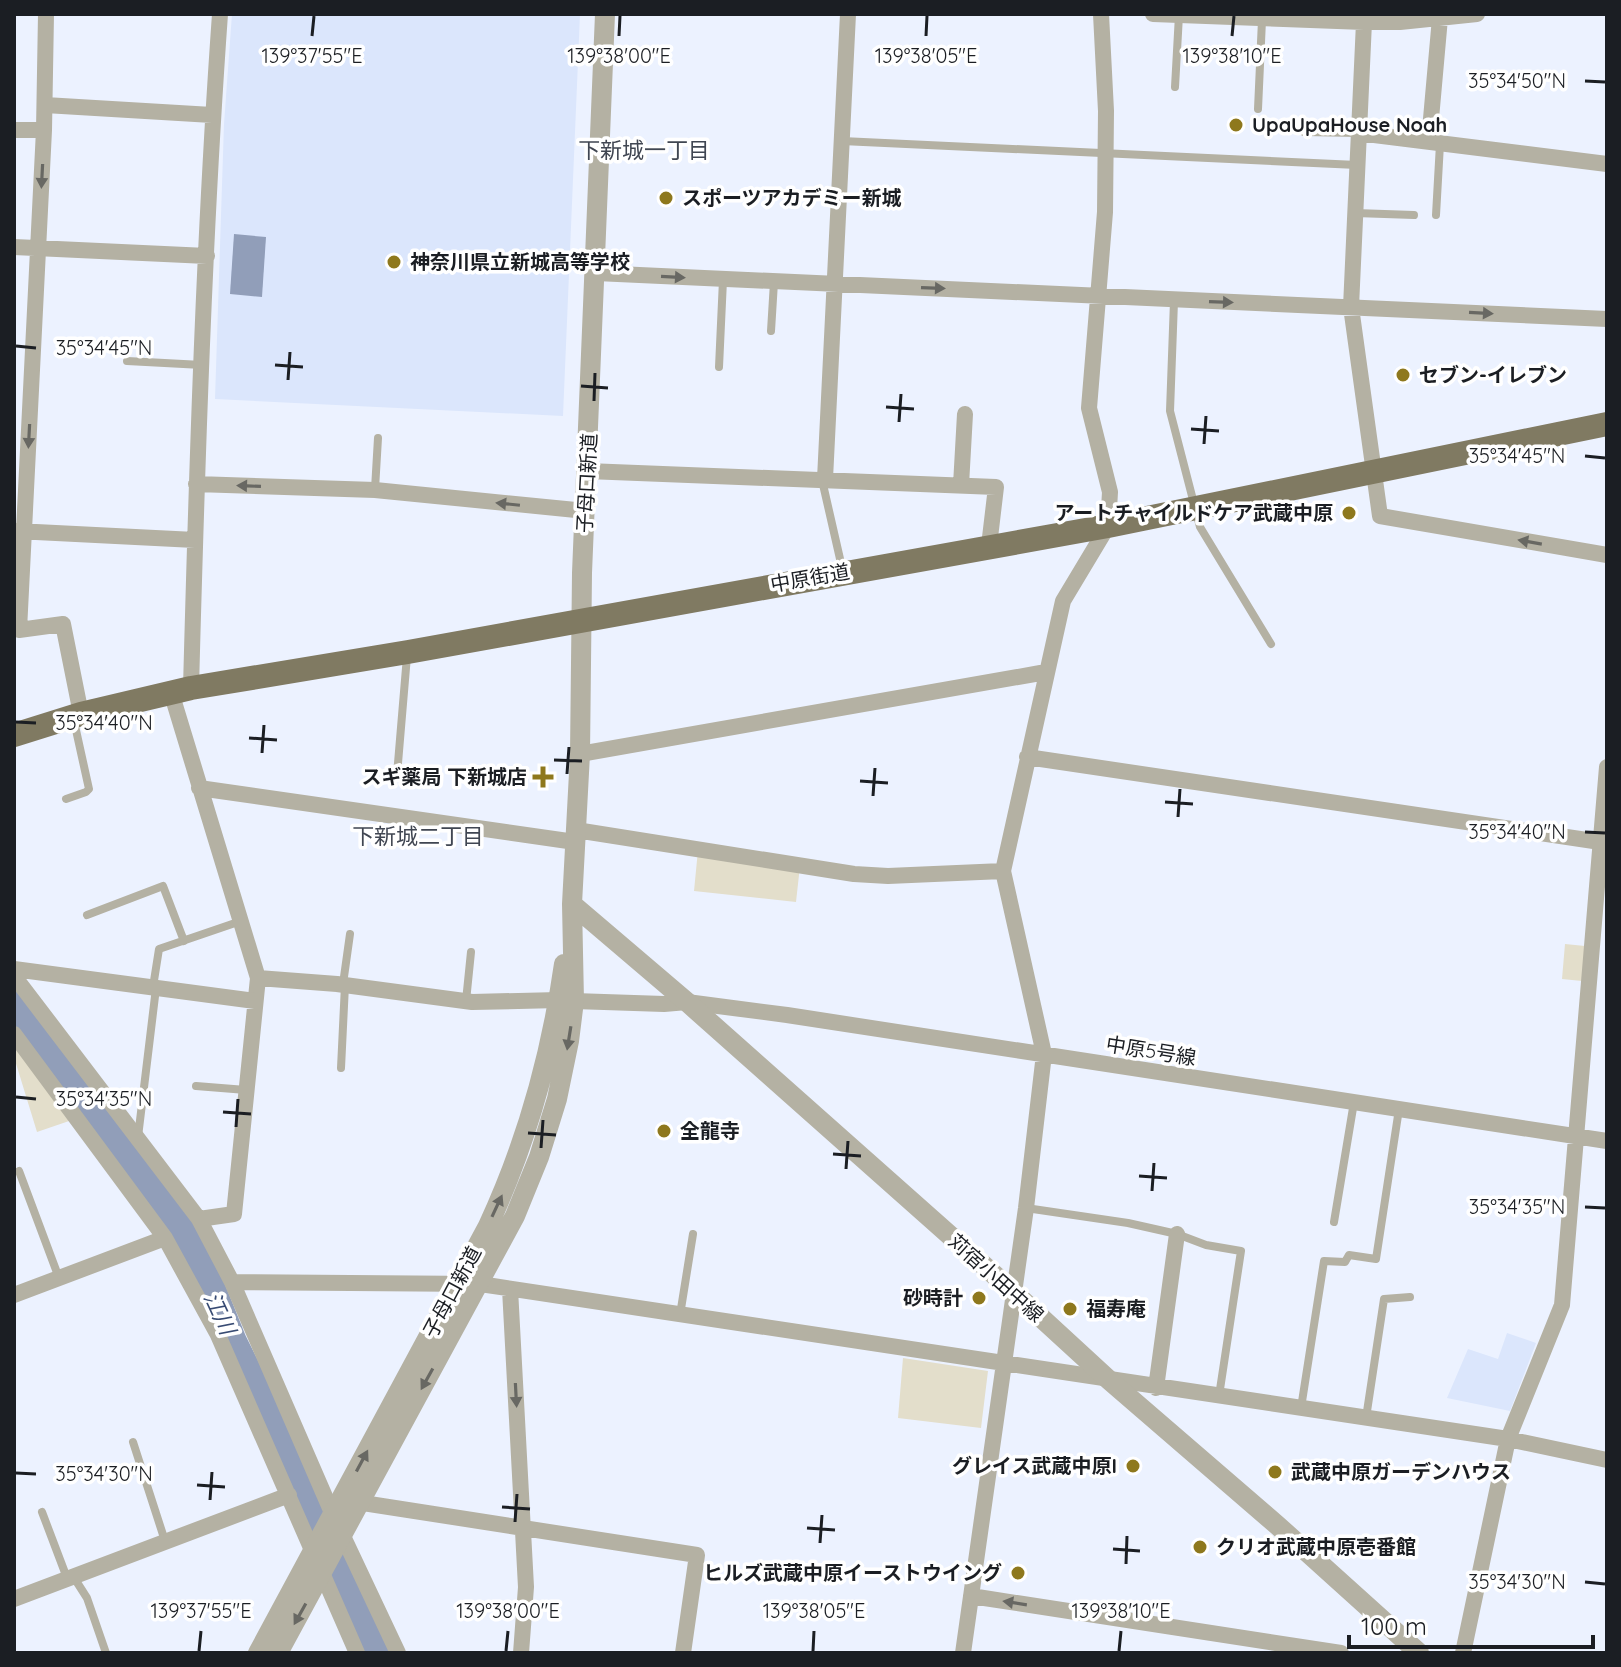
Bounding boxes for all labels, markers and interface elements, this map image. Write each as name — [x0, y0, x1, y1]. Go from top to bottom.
text: 139°37'55"E — [261, 43, 363, 68]
text: 139°38'00"E — [567, 43, 671, 68]
text: 139°38'05"E — [875, 43, 977, 68]
text: 139°38'10"E — [1182, 43, 1282, 68]
text: 35°34'50"N — [1468, 68, 1566, 93]
place label: UpaUpaHouse Noah — [1252, 112, 1447, 137]
marker: UpaUpaHouse Noah — [1227, 116, 1245, 134]
district label: 下新城一丁目 — [578, 136, 710, 164]
one-way arrow — [35, 164, 48, 189]
place label: スポーツアカデミー新城 — [682, 185, 902, 210]
marker: スポーツアカデミー新城 — [657, 189, 675, 207]
place label: 神奈川県立新城高等学校 — [410, 249, 630, 274]
marker: 神奈川県立新城高等学校 — [385, 253, 403, 271]
one-way arrow — [661, 271, 686, 284]
one-way arrow — [921, 282, 946, 295]
one-way arrow — [1209, 296, 1234, 309]
one-way arrow — [1469, 306, 1494, 319]
text: 35°34'45"N — [56, 335, 152, 360]
place label: セブン-イレブン — [1419, 362, 1567, 387]
marker: セブン-イレブン — [1394, 366, 1412, 384]
one-way arrow — [22, 424, 35, 449]
street label: 子母口新道 — [571, 432, 602, 534]
text: 35°34'45"N — [1469, 443, 1565, 468]
one-way arrow — [236, 479, 261, 492]
one-way arrow — [495, 497, 520, 510]
place label: アートチャイルドケア武蔵中原 — [1054, 500, 1333, 525]
marker: アートチャイルドケア武蔵中原 — [1340, 504, 1358, 522]
one-way arrow — [1517, 536, 1542, 548]
street label: 中原街道 — [768, 558, 851, 597]
text: 35°34'40"N — [55, 710, 153, 735]
place label: スギ薬局 下新城店 — [361, 764, 527, 789]
marker: スギ薬局 下新城店 — [534, 768, 552, 786]
text: 35°34'40"N — [1468, 819, 1566, 844]
district label: 下新城二丁目 — [352, 822, 484, 850]
one-way arrow — [563, 1026, 575, 1051]
street label: 中原5号線 — [1104, 1031, 1198, 1070]
text: 35°34'35"N — [56, 1086, 152, 1111]
place label: 全龍寺 — [680, 1118, 740, 1143]
marker: 全龍寺 — [655, 1122, 673, 1140]
text: 35°34'35"N — [1469, 1194, 1565, 1219]
one-way arrow — [490, 1195, 504, 1218]
street label: 苅宿小田中線 — [943, 1228, 1049, 1327]
street label: 子母口新道 — [417, 1242, 486, 1342]
place label: 砂時計 — [903, 1285, 963, 1310]
water label: 江川 — [198, 1287, 243, 1341]
marker: 砂時計 — [970, 1289, 988, 1307]
place label: 福寿庵 — [1086, 1296, 1146, 1321]
marker: 福寿庵 — [1061, 1300, 1079, 1318]
one-way arrow — [420, 1368, 434, 1390]
one-way arrow — [509, 1383, 522, 1408]
one-way arrow — [355, 1449, 368, 1472]
place label: グレイス武蔵中原I — [952, 1453, 1117, 1478]
marker: グレイス武蔵中原I — [1124, 1457, 1142, 1475]
place label: 武蔵中原ガーデンハウス — [1291, 1459, 1511, 1484]
text: 35°34'30"N — [55, 1461, 153, 1486]
marker: 武蔵中原ガーデンハウス — [1266, 1463, 1284, 1481]
place label: クリオ武蔵中原壱番館 — [1216, 1534, 1416, 1559]
marker: クリオ武蔵中原壱番館 — [1191, 1538, 1209, 1556]
place label: ヒルズ武蔵中原イーストウイング — [703, 1560, 1002, 1585]
marker: ヒルズ武蔵中原イーストウイング — [1009, 1564, 1027, 1582]
text: 35°34'30"N — [1468, 1569, 1566, 1594]
one-way arrow — [1002, 1596, 1027, 1609]
text: 139°37'55"E — [150, 1598, 252, 1623]
text: 139°38'00"E — [456, 1598, 560, 1623]
text: 139°38'05"E — [763, 1598, 865, 1623]
text: 139°38'10"E — [1071, 1598, 1171, 1623]
scale bar — [1349, 1599, 1593, 1649]
one-way arrow — [293, 1603, 307, 1625]
text: 100 m — [1361, 1611, 1427, 1641]

